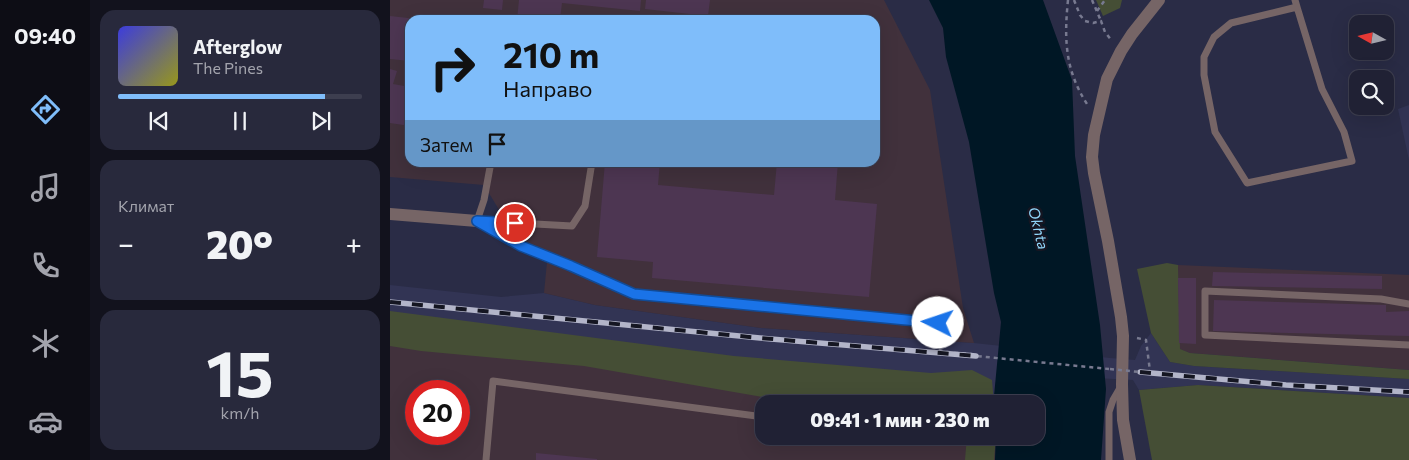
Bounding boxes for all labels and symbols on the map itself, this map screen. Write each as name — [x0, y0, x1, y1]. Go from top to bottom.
north arrow — [1349, 15, 1394, 60]
pin — [494, 202, 536, 244]
water label: Okhta — [1025, 205, 1053, 251]
position arrow — [911, 296, 963, 348]
speed limit sign: 20 — [405, 380, 470, 445]

